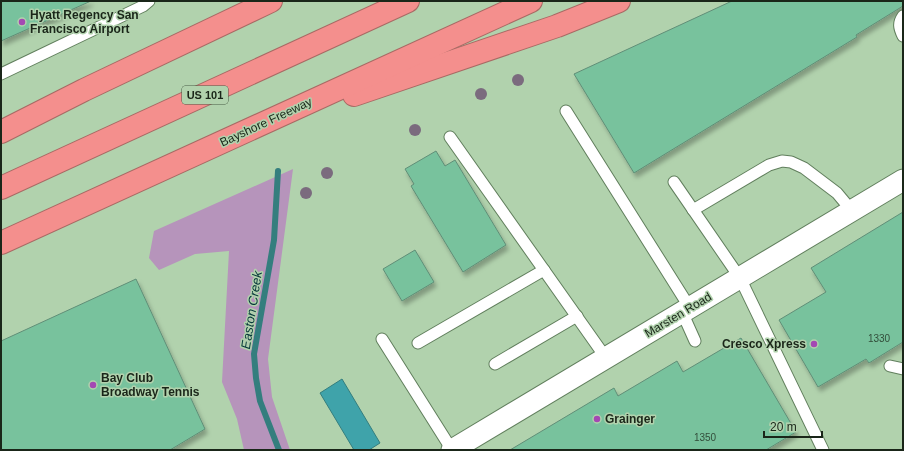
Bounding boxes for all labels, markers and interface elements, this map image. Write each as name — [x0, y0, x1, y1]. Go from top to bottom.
place label: Hyatt Regency San Francisco Airport — [30, 8, 139, 36]
marker: Hyatt Regency San Francisco Airport — [17, 17, 27, 27]
road number: US 101 — [182, 86, 228, 104]
street label: Bayshore Freeway — [218, 95, 314, 149]
water label: Easton Creek — [238, 269, 265, 350]
street label: Marsten Road — [642, 290, 714, 340]
house number: 1330 — [868, 333, 891, 344]
place label: Cresco Xpress — [722, 337, 806, 351]
marker: Cresco Xpress — [809, 339, 819, 349]
place label: Bay Club Broadway Tennis — [101, 371, 200, 399]
marker: Bay Club Broadway Tennis — [88, 380, 98, 390]
place label: Grainger — [605, 412, 655, 426]
scale bar — [764, 413, 822, 439]
marker: Grainger — [592, 414, 602, 424]
text: 20 m — [770, 420, 797, 434]
house number: 1350 — [694, 432, 717, 443]

